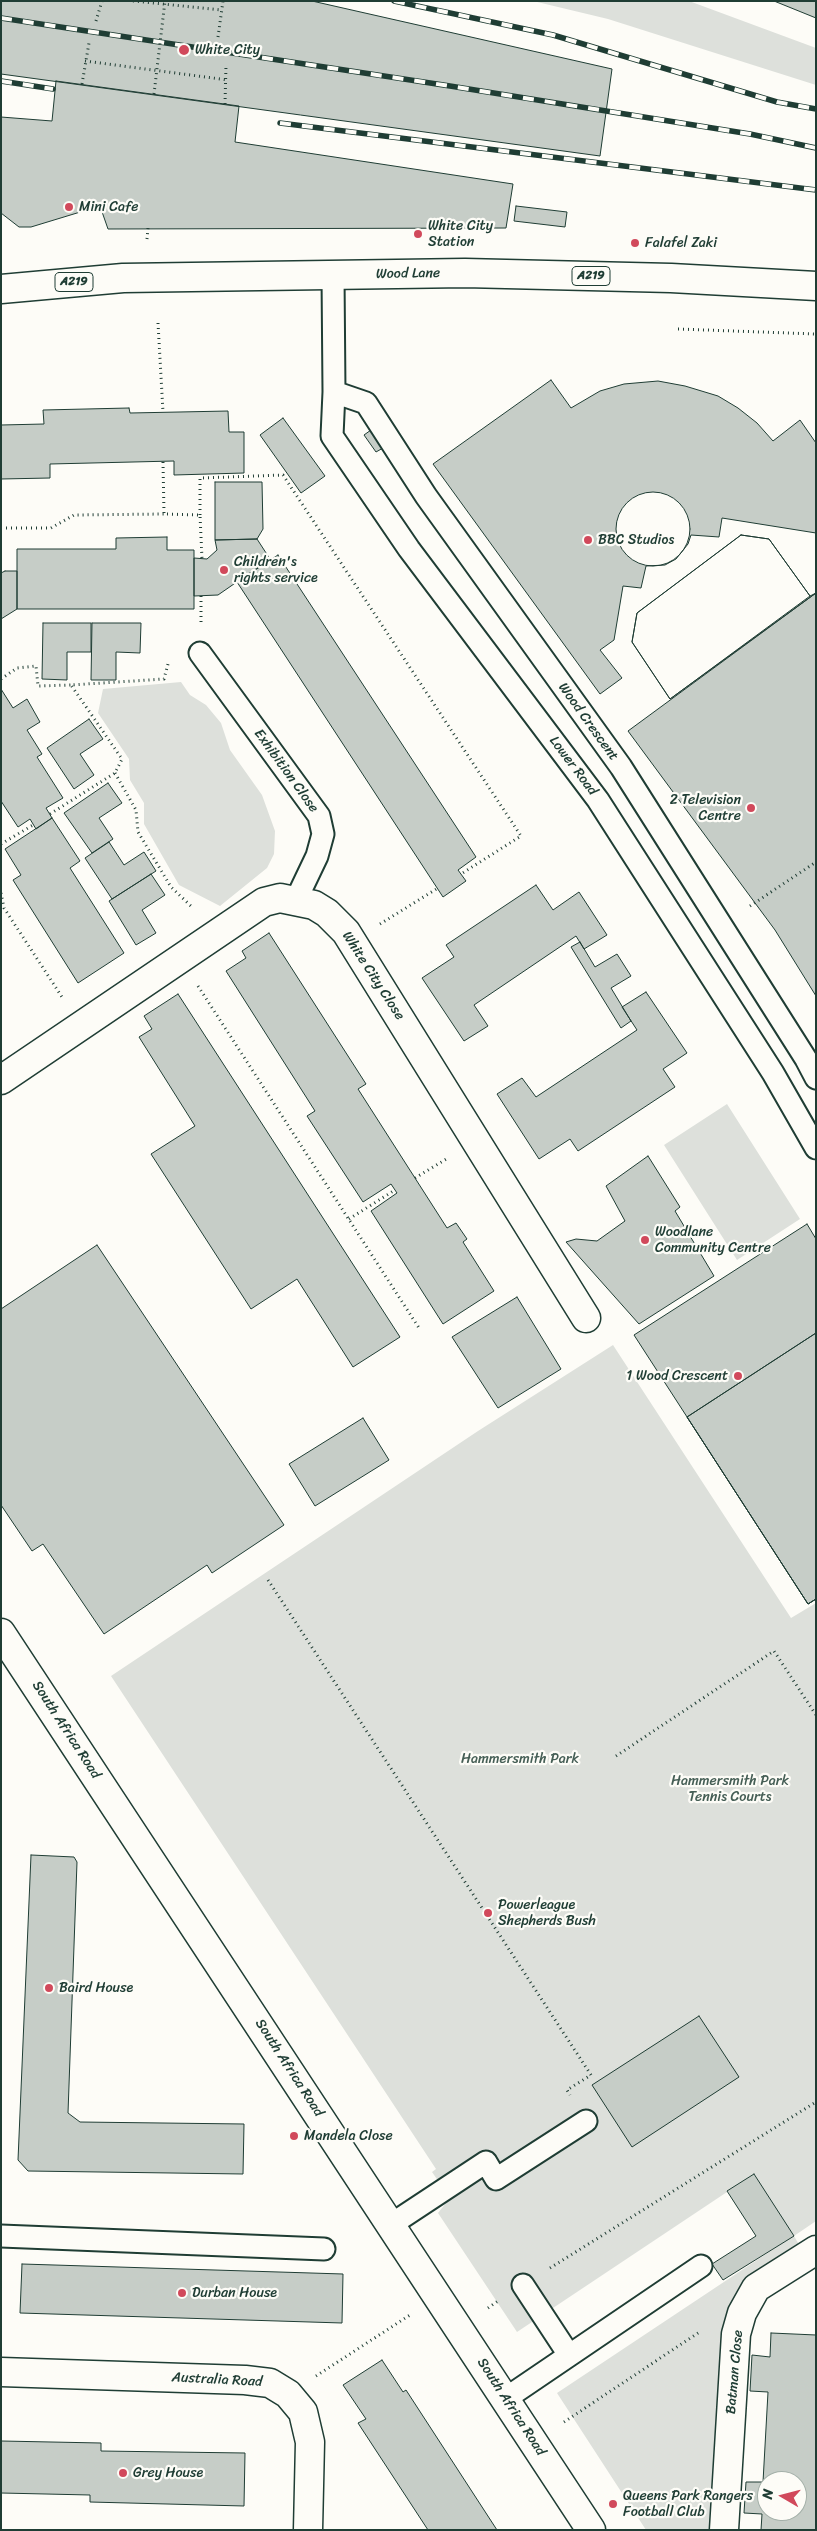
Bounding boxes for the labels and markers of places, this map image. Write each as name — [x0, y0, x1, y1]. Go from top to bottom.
place label: White City — [195, 42, 260, 58]
marker: White City — [177, 43, 191, 57]
place label: Mini Cafe — [79, 199, 138, 215]
marker: Mini Cafe — [63, 201, 75, 213]
place label: White City Station — [428, 218, 493, 250]
marker: White City Station — [412, 228, 424, 240]
place label: Falafel Zaki — [645, 235, 717, 251]
marker: Falafel Zaki — [629, 237, 641, 249]
place label: BBC Studios — [598, 532, 674, 548]
marker: BBC Studios — [582, 534, 594, 546]
place label: Children's rights service — [234, 554, 318, 586]
marker: Children's rights service — [218, 564, 230, 576]
place label: 2 Television Centre — [670, 792, 741, 824]
marker: 2 Television Centre — [745, 802, 757, 814]
place label: Woodlane Community Centre — [655, 1224, 771, 1256]
marker: Woodlane Community Centre — [639, 1234, 651, 1246]
place label: 1 Wood Crescent — [626, 1368, 728, 1384]
marker: 1 Wood Crescent — [732, 1370, 744, 1382]
place label: Powerleague Shepherds Bush — [498, 1897, 596, 1930]
marker: Powerleague Shepherds Bush — [482, 1907, 494, 1919]
place label: Baird House — [59, 1980, 133, 1996]
marker: Baird House — [43, 1982, 55, 1994]
place label: Mandela Close — [304, 2128, 393, 2144]
marker: Mandela Close — [288, 2130, 300, 2142]
place label: Durban House — [192, 2285, 277, 2301]
marker: Durban House — [176, 2287, 188, 2299]
place label: Grey House — [133, 2465, 203, 2481]
marker: Grey House — [117, 2467, 129, 2479]
place label: Queens Park Rangers Football Club — [623, 2488, 753, 2520]
marker: Queens Park Rangers Football Club — [607, 2498, 619, 2510]

